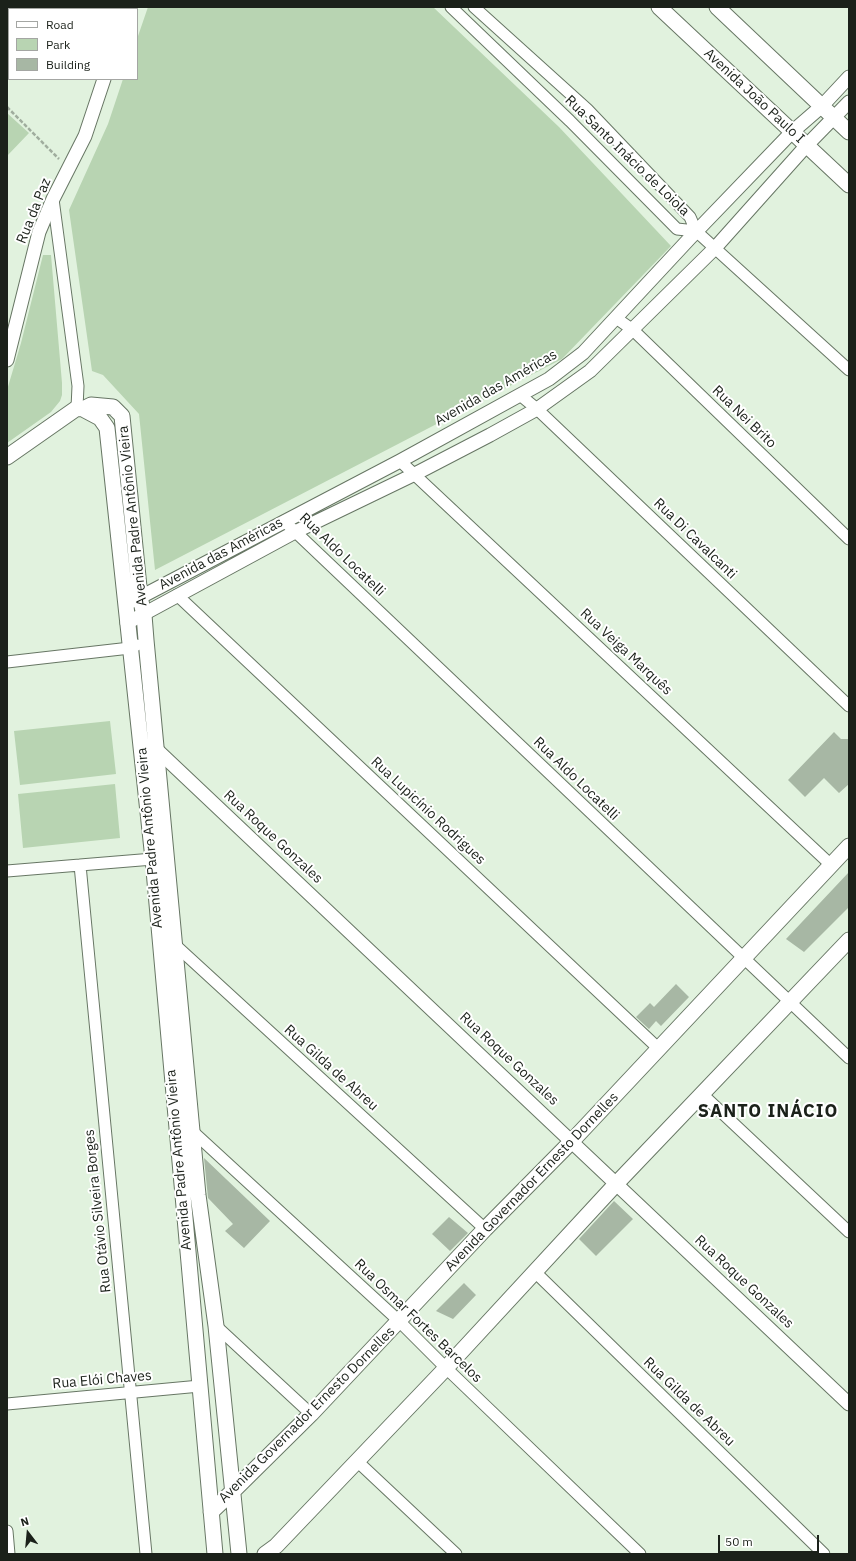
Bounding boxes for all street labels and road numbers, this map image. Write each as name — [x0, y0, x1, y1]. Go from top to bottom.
street label: Avenida João Paulo I — [700, 45, 808, 147]
street label: Rua Santo Inácio de Loiola — [561, 92, 693, 220]
street label: Rua da Paz — [13, 176, 55, 246]
street label: Avenida das Américas — [432, 346, 560, 430]
street label: Rua Nei Brito — [708, 382, 780, 452]
street label: Avenida Padre Antônio Vieira — [115, 425, 151, 607]
street label: Rua Di Cavalcanti — [650, 495, 740, 583]
street label: Rua Aldo Locatelli — [296, 510, 388, 600]
street label: Avenida das Américas — [156, 514, 286, 594]
street label: Rua Veiga Marquês — [577, 605, 675, 699]
street label: Rua Aldo Locatelli — [530, 734, 622, 824]
street label: Avenida Padre Antônio Vieira — [134, 747, 166, 929]
street label: Rua Lupicínio Rodrigues — [367, 754, 489, 868]
street label: Rua Roque Gonzales — [220, 787, 326, 887]
street label: Rua Roque Gonzales — [456, 1009, 562, 1109]
street label: Rua Gilda de Abreu — [281, 1021, 381, 1115]
street label: Avenida Padre Antônio Vieira — [163, 1069, 195, 1251]
street label: Avenida Governador Ernesto Dornelles — [442, 1089, 622, 1275]
street label: Rua Otávio Silveira Borges — [81, 1128, 115, 1294]
street label: Rua Roque Gonzales — [691, 1232, 797, 1332]
street label: Rua Osmar Fortes Barcelos — [351, 1256, 485, 1386]
street label: Avenida Governador Ernesto Dornelles — [215, 1323, 399, 1507]
street label: Rua Gilda de Abreu — [640, 1354, 738, 1450]
street label: Rua Elói Chaves — [52, 1367, 152, 1393]

